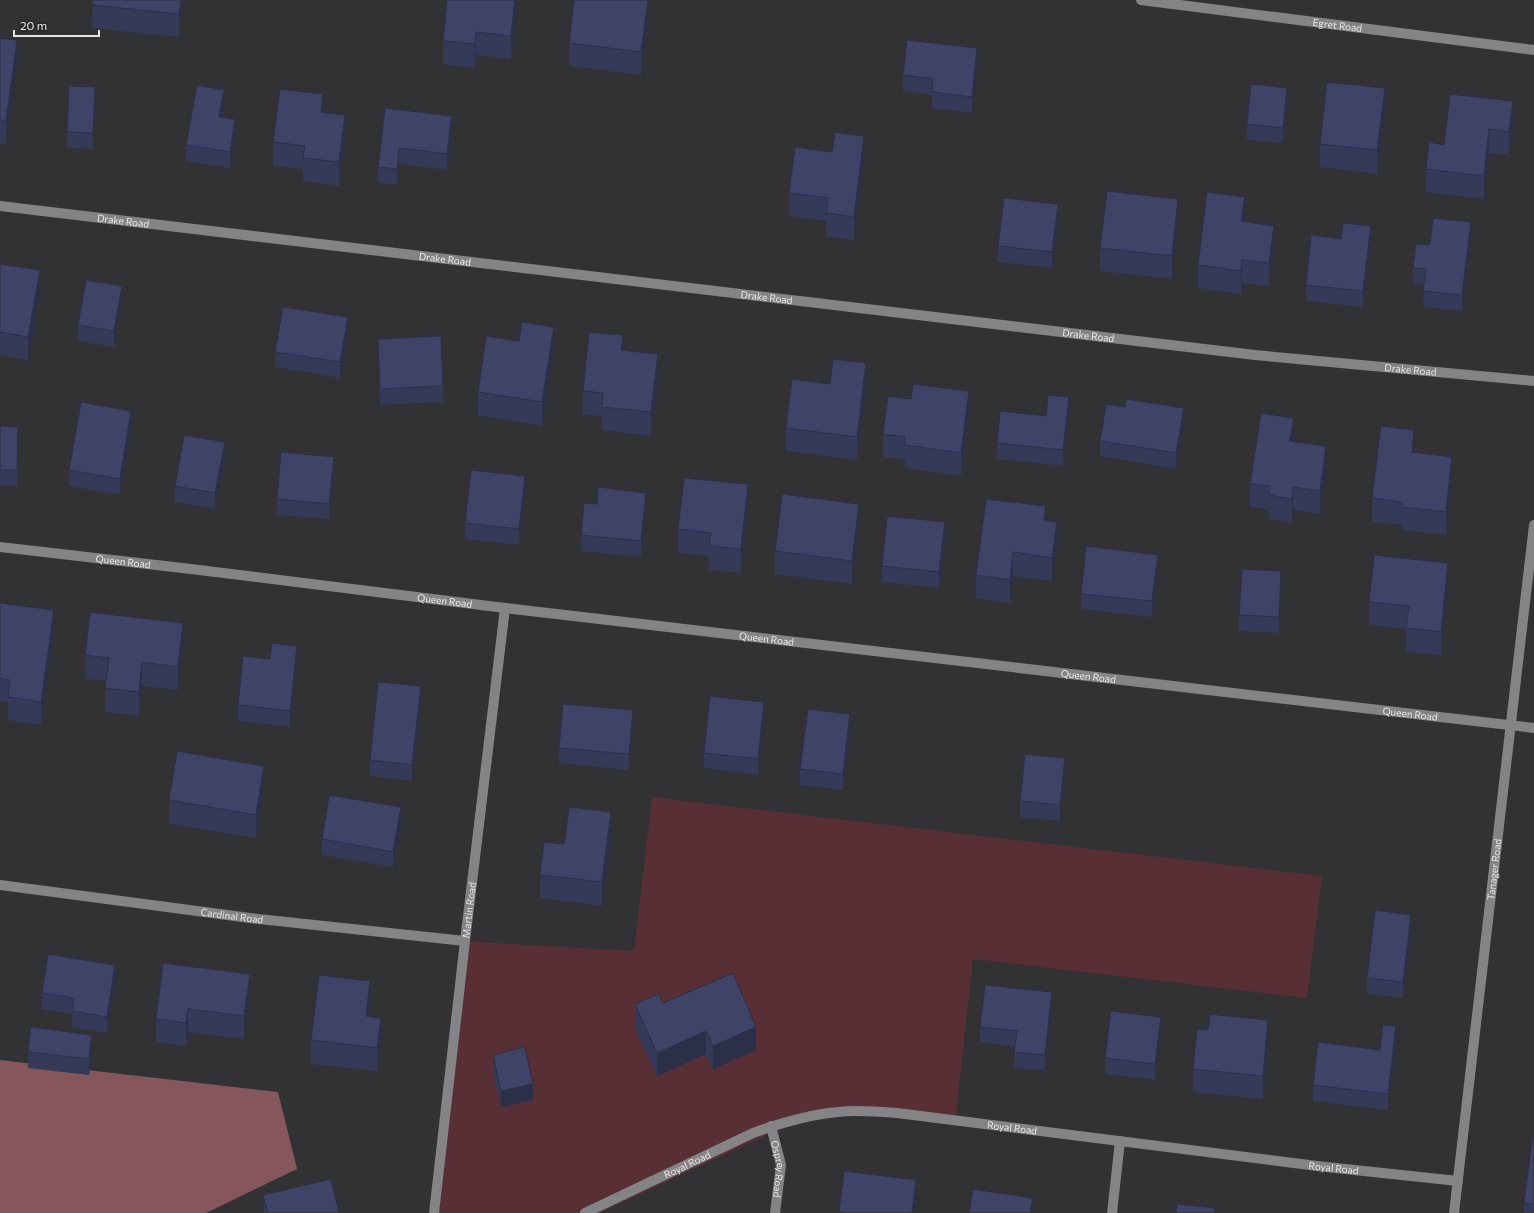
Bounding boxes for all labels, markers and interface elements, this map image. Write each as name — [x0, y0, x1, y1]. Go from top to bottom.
scale bar — [14, 12, 99, 38]
street label: Egret Road — [1312, 16, 1363, 34]
text: 20 m — [20, 18, 47, 32]
street label: Drake Road — [96, 212, 150, 230]
street label: Drake Road — [418, 250, 472, 268]
street label: Drake Road — [740, 288, 794, 306]
street label: Drake Road — [1062, 326, 1115, 344]
street label: Drake Road — [1384, 361, 1437, 378]
street label: Queen Road — [95, 552, 152, 570]
street label: Queen Road — [417, 591, 473, 610]
street label: Queen Road — [738, 629, 795, 648]
street label: Queen Road — [1060, 667, 1117, 685]
street label: Queen Road — [1382, 704, 1439, 723]
street label: Tanager Road — [1484, 838, 1504, 901]
street label: Martin Road — [459, 881, 478, 939]
street label: Cardinal Road — [200, 906, 264, 925]
street label: Royal Road — [986, 1118, 1038, 1137]
street label: Osprey Road — [769, 1139, 787, 1199]
street label: Royal Road — [662, 1148, 713, 1181]
street label: Royal Road — [1308, 1159, 1360, 1176]

